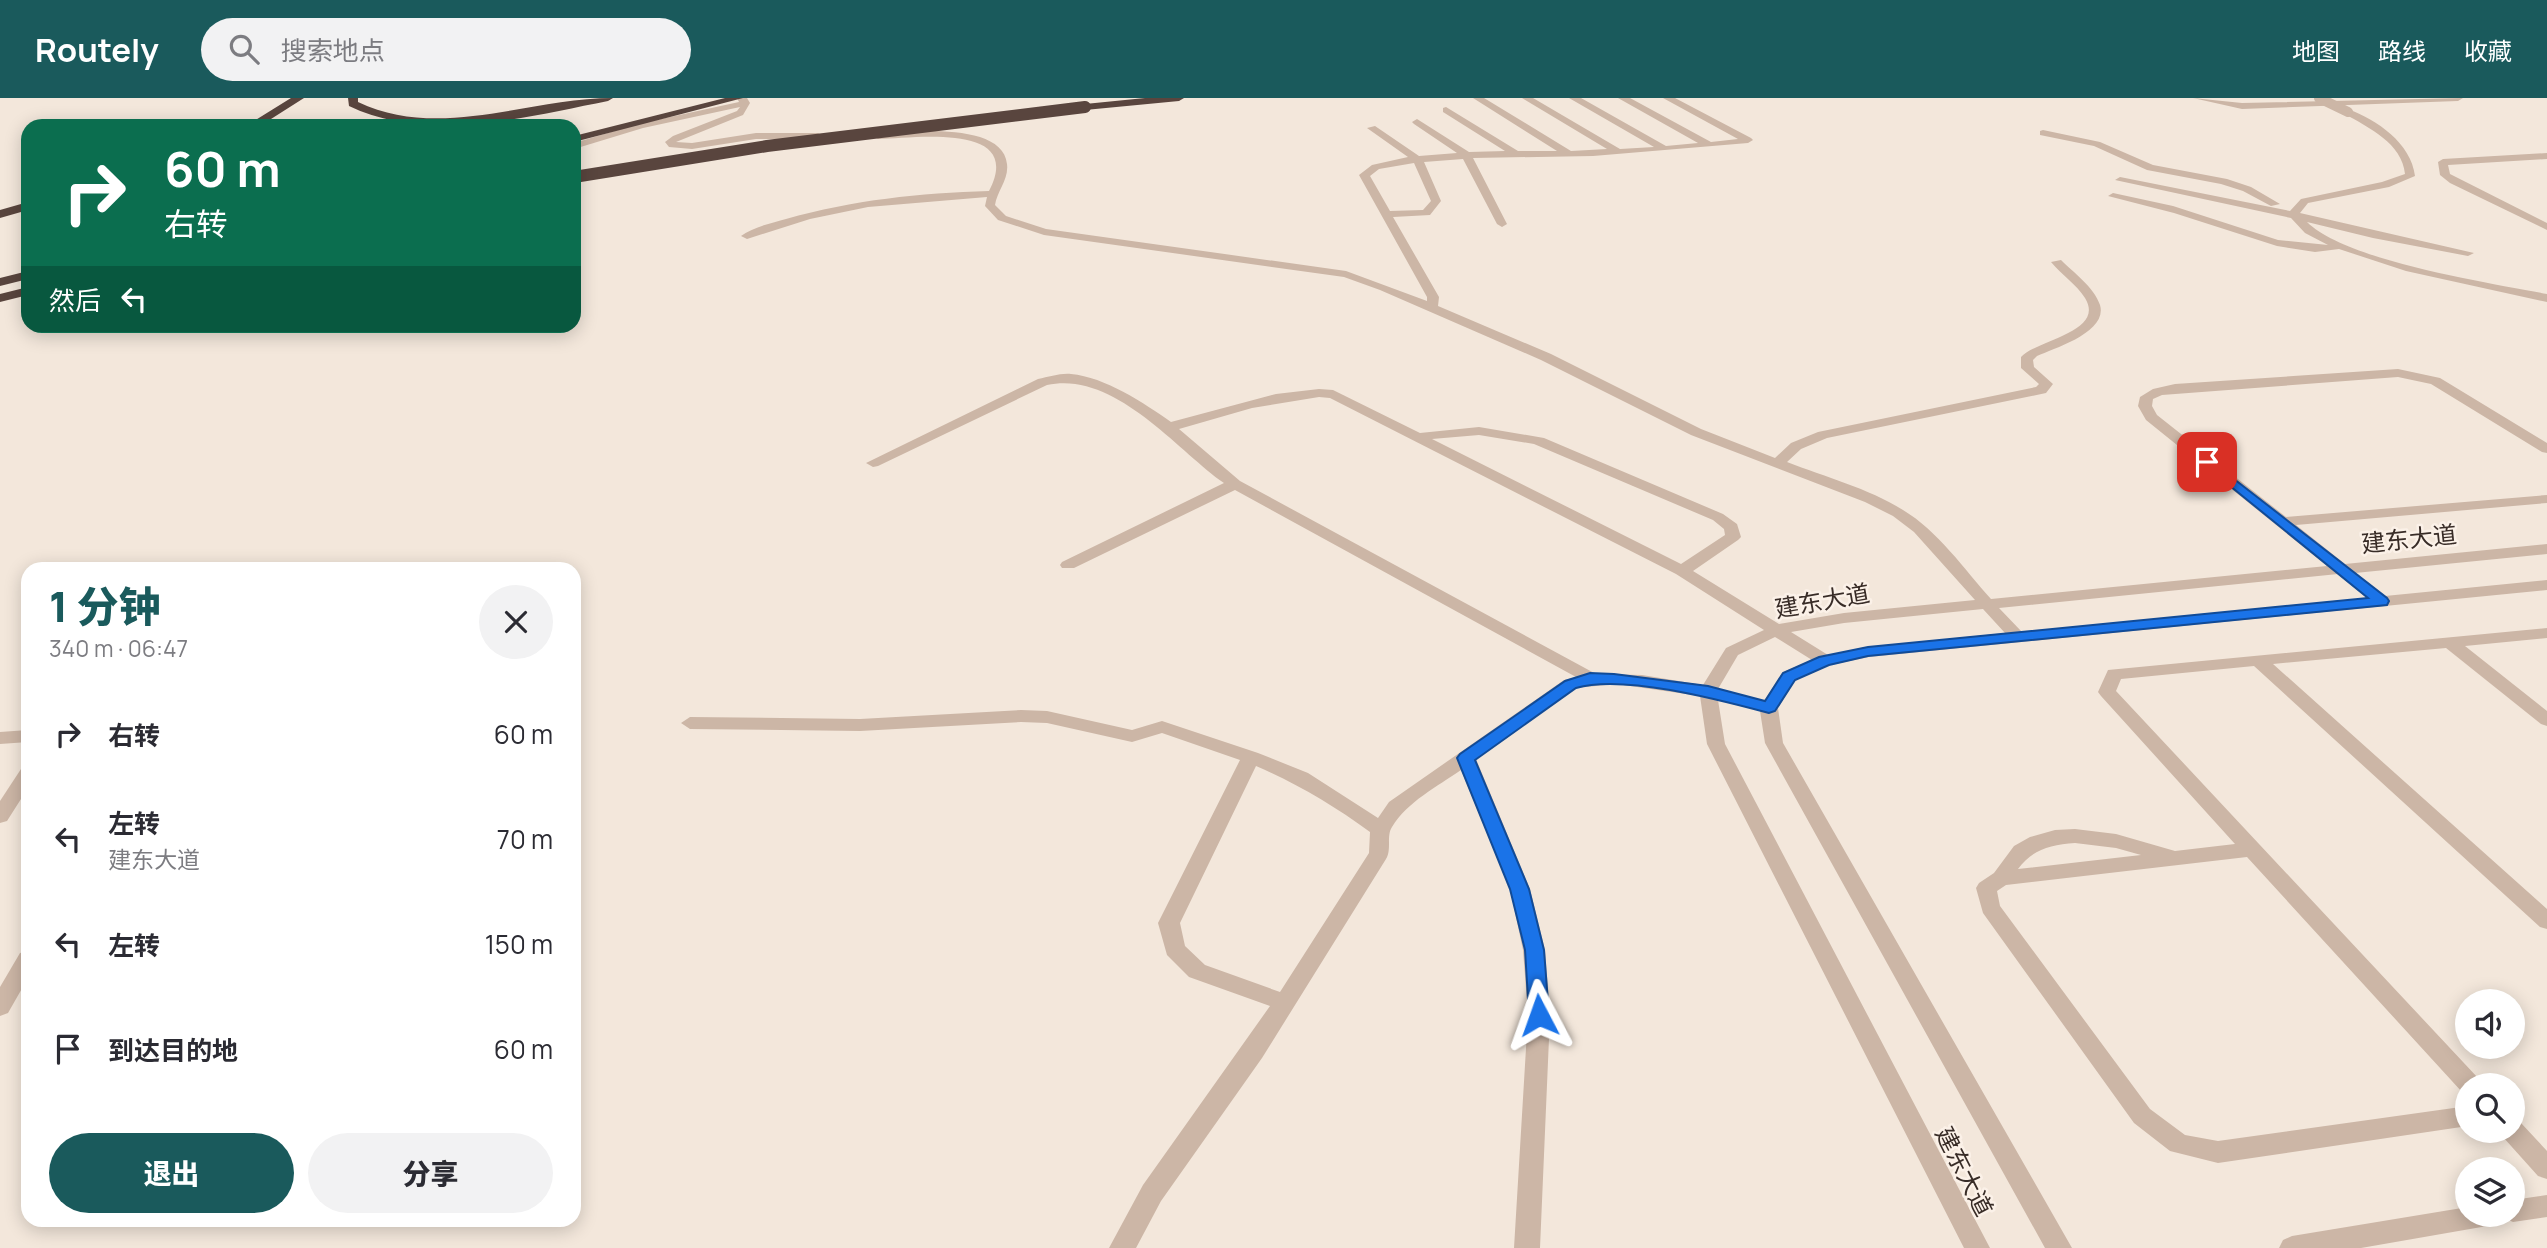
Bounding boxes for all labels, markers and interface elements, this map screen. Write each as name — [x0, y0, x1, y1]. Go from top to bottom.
search box — [201, 18, 691, 81]
text: Routely — [35, 27, 159, 72]
icon: search — [225, 30, 263, 68]
text: 搜索地点 — [281, 32, 385, 68]
text: 地图 — [2292, 34, 2340, 67]
text: 路线 — [2378, 34, 2426, 67]
text: 收藏 — [2464, 34, 2512, 67]
text: 60 m — [164, 135, 281, 202]
icon: right — [49, 147, 140, 238]
text: 右转 — [164, 202, 228, 246]
icon: left — [115, 280, 153, 318]
text: 然后 — [49, 282, 101, 318]
pin — [2177, 432, 2237, 492]
icon: arrive — [2188, 443, 2226, 481]
street label: 建东大道 — [2360, 517, 2458, 559]
street label: 建东大道 — [1772, 575, 1872, 625]
text: 1 分钟 — [49, 577, 160, 635]
button: close — [479, 585, 553, 659]
text: 340 m · 06:47 — [49, 632, 188, 664]
icon: right — [49, 715, 87, 753]
text: 60 m — [494, 716, 553, 752]
text: 右转 — [108, 717, 160, 753]
text: 左转 — [108, 805, 160, 841]
icon: left — [49, 820, 87, 858]
text: 70 m — [497, 821, 553, 857]
text: 建东大道 — [108, 843, 200, 875]
icon: left — [49, 925, 87, 963]
text: 150 m — [485, 926, 553, 962]
text: 左转 — [108, 927, 160, 963]
position arrow — [1502, 978, 1576, 1052]
map controls — [2455, 989, 2525, 1227]
button: sound — [2455, 989, 2525, 1059]
icon: arrive — [49, 1030, 87, 1068]
text: 60 m — [494, 1031, 553, 1067]
text: 到达目的地 — [108, 1032, 238, 1068]
button: search — [2455, 1073, 2525, 1143]
street label: 建东大道 — [1929, 1121, 2001, 1221]
button: 退出 — [49, 1133, 294, 1213]
button: 分享 — [308, 1133, 553, 1213]
button: layers — [2455, 1157, 2525, 1227]

